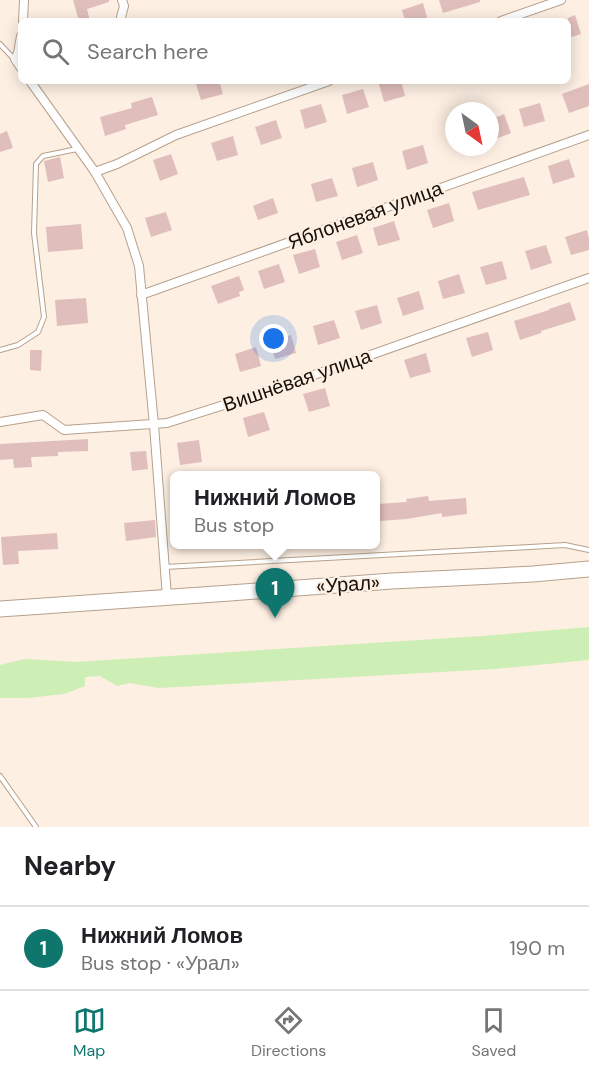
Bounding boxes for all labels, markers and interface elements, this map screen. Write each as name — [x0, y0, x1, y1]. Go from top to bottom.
search box — [18, 18, 571, 84]
icon: search — [39, 35, 72, 68]
text: Search here — [87, 37, 208, 66]
north arrow — [445, 102, 499, 156]
street label: Яблоневая улица — [284, 175, 447, 255]
your location — [259, 324, 288, 353]
street label: Вишнёвая улица — [219, 342, 376, 418]
popup — [170, 471, 380, 549]
text: Нижний Ломов — [194, 483, 356, 512]
text: Bus stop — [194, 512, 274, 538]
pin: 1 — [256, 568, 294, 618]
street label: «Урал» — [315, 569, 381, 599]
text: Nearby — [24, 849, 116, 883]
text: Нижний Ломов — [81, 921, 243, 950]
text: 1 — [40, 935, 47, 961]
text: 190 m — [509, 935, 565, 961]
text: Bus stop · «Урал» — [81, 950, 240, 976]
tab: Map — [73, 1004, 106, 1061]
tab: Directions — [251, 1004, 326, 1061]
tab: Saved — [472, 1004, 516, 1061]

